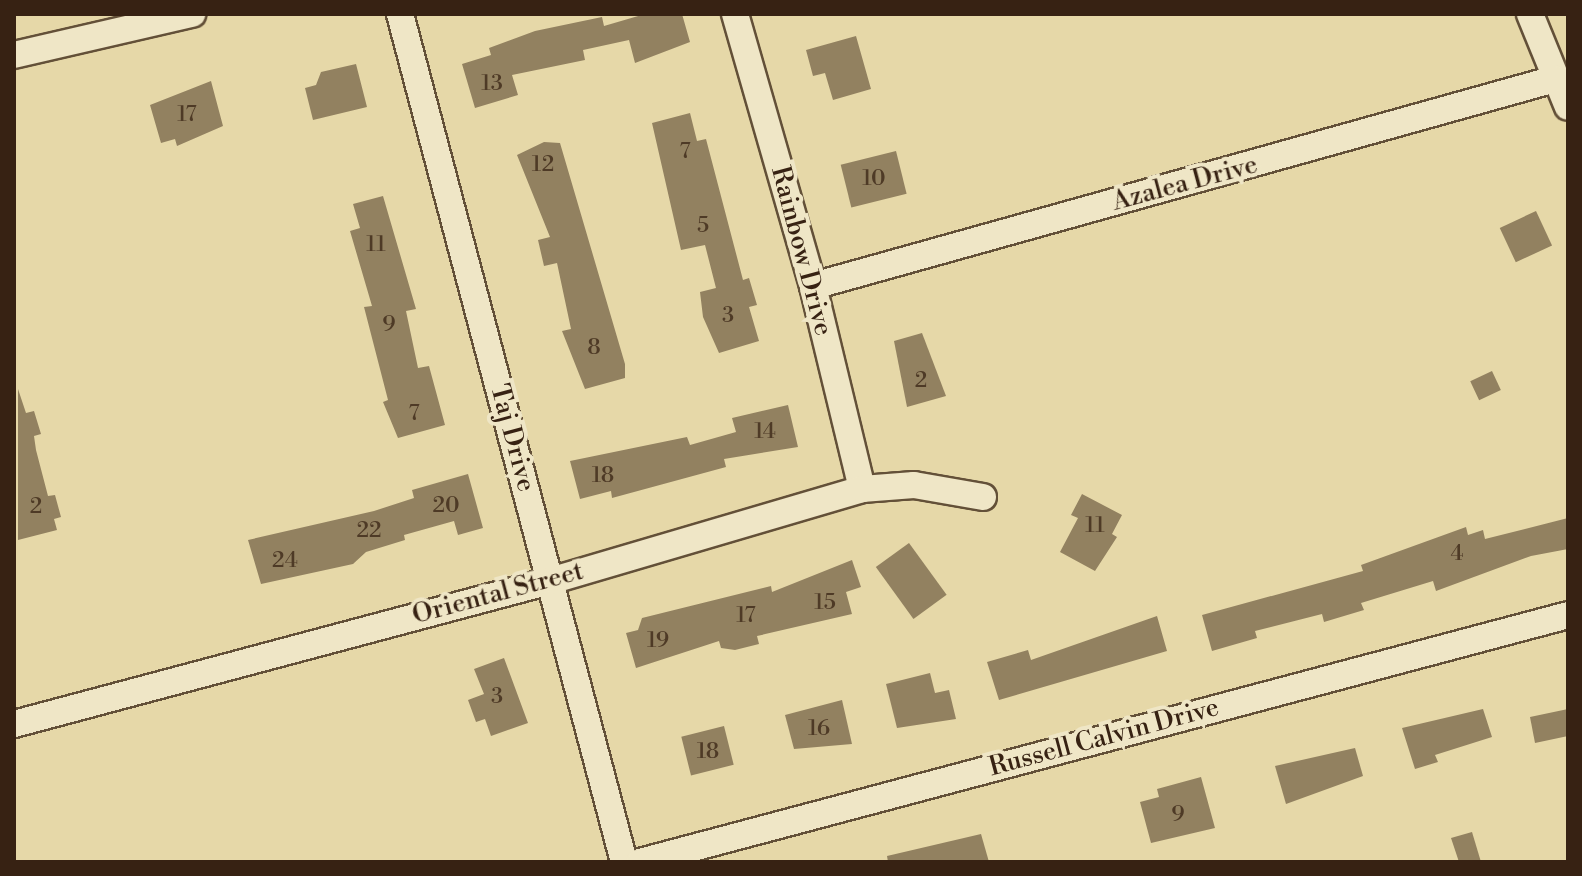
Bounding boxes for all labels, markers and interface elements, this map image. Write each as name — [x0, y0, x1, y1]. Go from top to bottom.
house number: 13 — [481, 71, 503, 97]
house number: 17 — [177, 102, 197, 128]
house number: 7 — [679, 139, 691, 165]
street label: Azalea Drive — [1109, 150, 1261, 218]
house number: 12 — [532, 152, 554, 178]
street label: Rainbow Drive — [763, 163, 839, 339]
house number: 10 — [862, 166, 886, 192]
house number: 5 — [697, 213, 709, 239]
house number: 11 — [366, 232, 386, 258]
house number: 3 — [722, 303, 734, 329]
house number: 9 — [382, 312, 396, 338]
house number: 8 — [587, 335, 601, 361]
house number: 2 — [915, 368, 927, 394]
street label: Taj Drive — [483, 381, 541, 495]
house number: 7 — [408, 401, 420, 427]
house number: 14 — [754, 419, 776, 445]
house number: 18 — [592, 463, 614, 489]
house number: 20 — [432, 493, 460, 519]
house number: 2 — [30, 494, 42, 520]
house number: 11 — [1085, 513, 1105, 539]
house number: 22 — [356, 518, 382, 544]
house number: 4 — [1450, 541, 1464, 567]
house number: 24 — [272, 548, 298, 574]
street label: Oriental Street — [409, 556, 587, 632]
house number: 15 — [814, 590, 836, 616]
house number: 17 — [736, 603, 756, 629]
house number: 19 — [647, 628, 669, 654]
house number: 3 — [491, 684, 503, 710]
street label: Russell Calvin Drive — [986, 692, 1222, 784]
house number: 16 — [808, 716, 830, 742]
house number: 18 — [697, 739, 719, 765]
house number: 9 — [1171, 802, 1185, 828]

